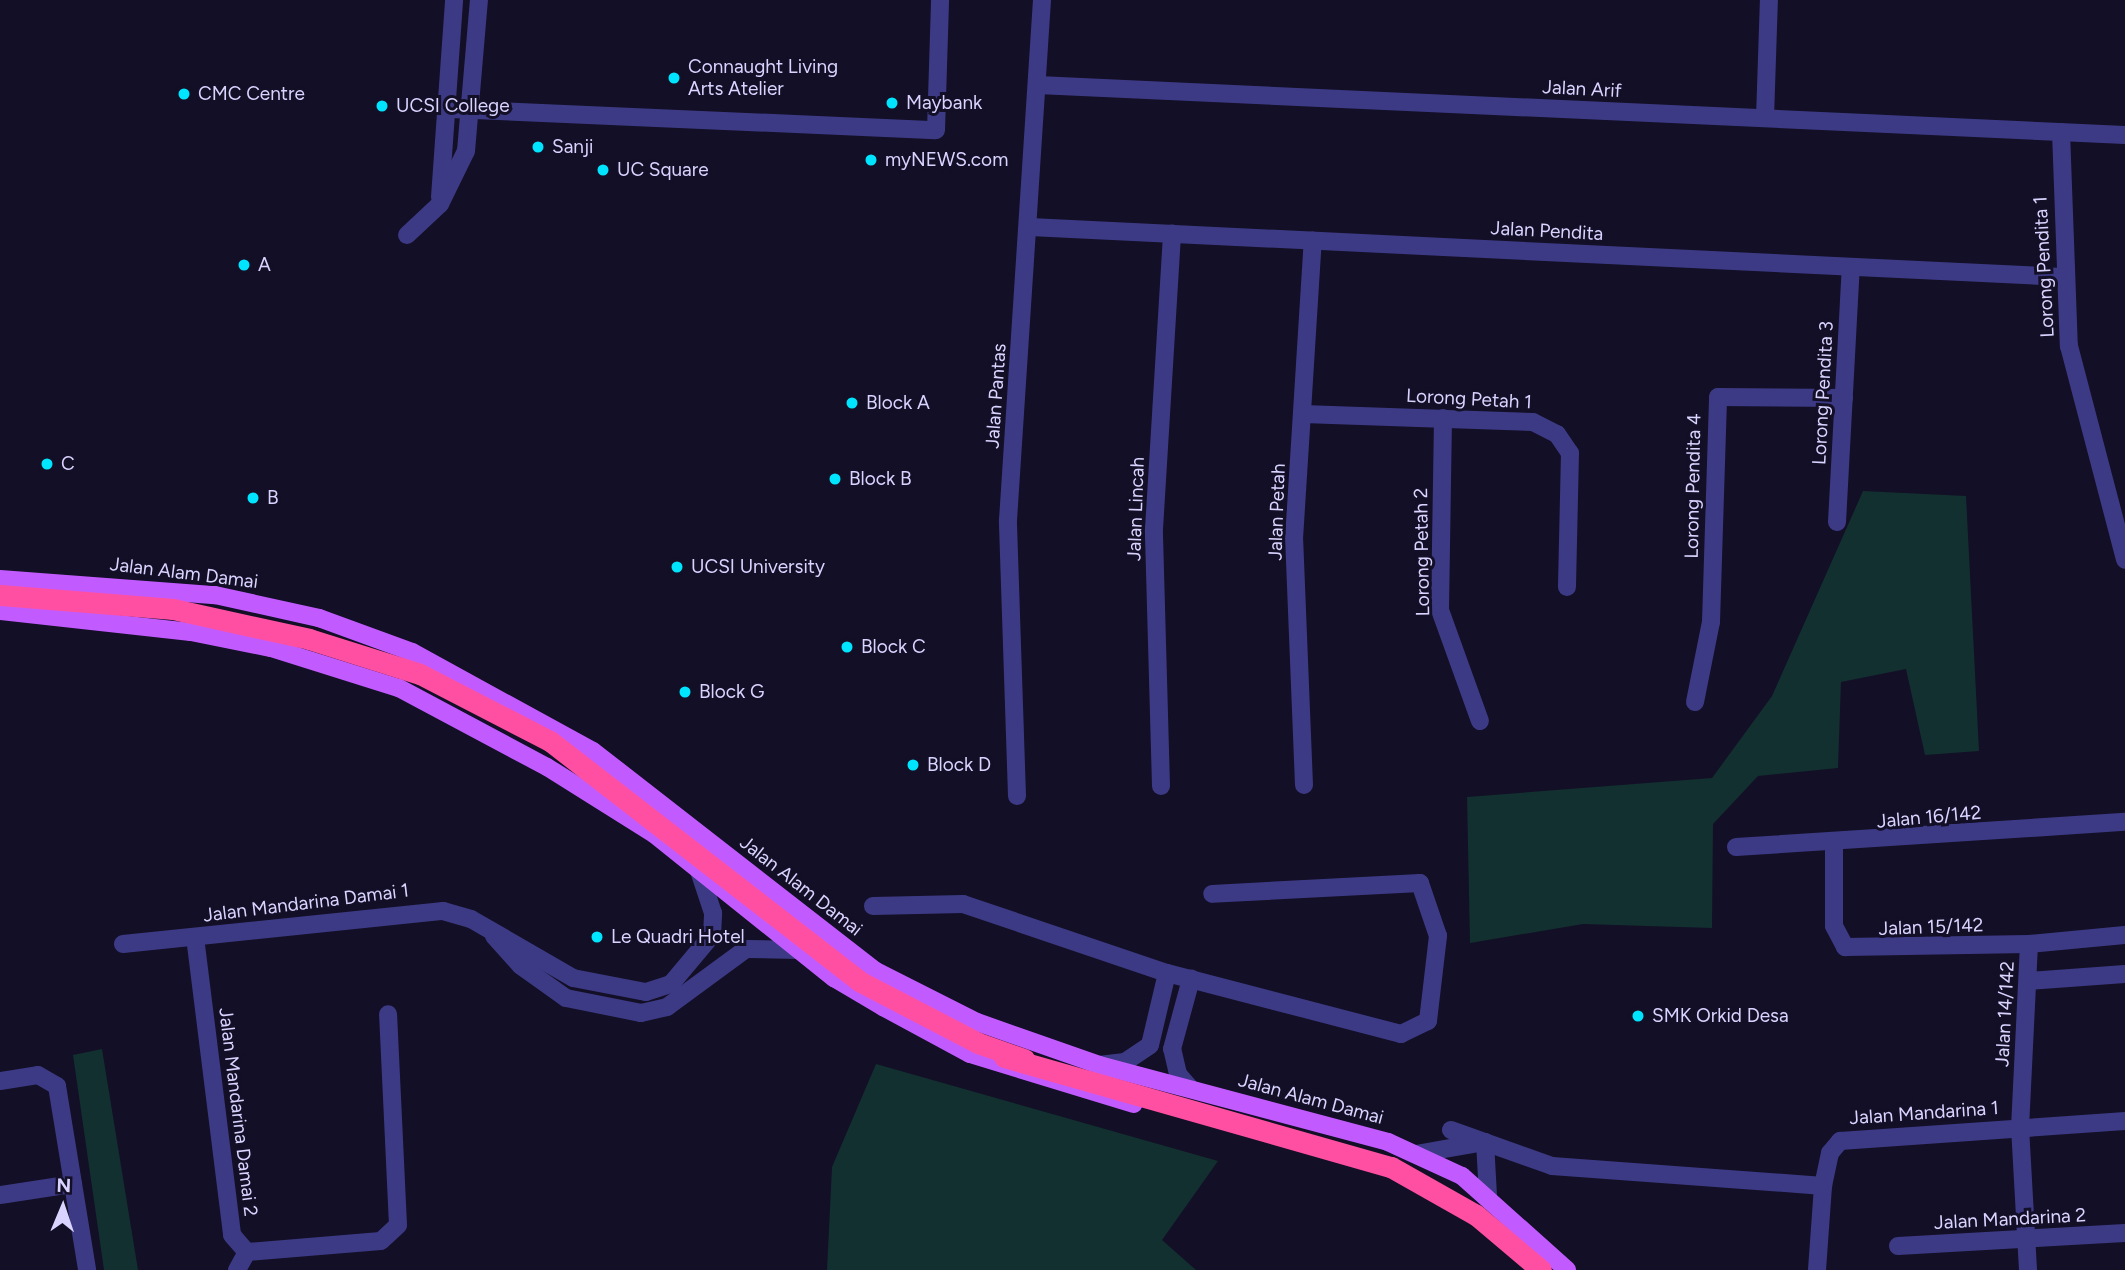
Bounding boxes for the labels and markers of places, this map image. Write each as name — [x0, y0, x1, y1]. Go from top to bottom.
place label: Connaught Living Arts Atelier — [688, 56, 838, 100]
marker: Connaught Living Arts Atelier — [666, 70, 682, 86]
place label: CMC Centre — [198, 83, 305, 105]
marker: CMC Centre — [176, 86, 192, 102]
place label: Maybank — [906, 92, 982, 114]
place label: UCSI College — [396, 95, 510, 117]
marker: Maybank — [884, 95, 900, 111]
marker: UCSI College — [374, 98, 390, 114]
place label: Sanji — [552, 136, 593, 158]
marker: Sanji — [530, 139, 546, 155]
place label: myNEWS.com — [885, 149, 1008, 171]
marker: myNEWS.com — [863, 152, 879, 168]
place label: UC Square — [617, 159, 709, 181]
marker: UC Square — [595, 162, 611, 178]
place label: A — [258, 254, 271, 276]
marker: A — [236, 257, 252, 273]
place label: Block A — [866, 392, 930, 414]
marker: Block A — [844, 395, 860, 411]
place label: C — [61, 453, 75, 475]
marker: C — [39, 456, 55, 472]
place label: Block B — [849, 468, 912, 490]
marker: Block B — [827, 471, 843, 487]
place label: B — [267, 487, 279, 509]
marker: B — [245, 490, 261, 506]
place label: UCSI University — [691, 556, 825, 578]
marker: UCSI University — [669, 559, 685, 575]
place label: Block C — [861, 636, 926, 658]
marker: Block C — [839, 639, 855, 655]
place label: Block G — [699, 681, 764, 703]
marker: Block G — [677, 684, 693, 700]
place label: Block D — [927, 754, 991, 776]
marker: Block D — [905, 757, 921, 773]
place label: Le Quadri Hotel — [611, 926, 745, 948]
marker: Le Quadri Hotel — [589, 929, 605, 945]
place label: SMK Orkid Desa — [1652, 1005, 1789, 1027]
marker: SMK Orkid Desa — [1630, 1008, 1646, 1024]

